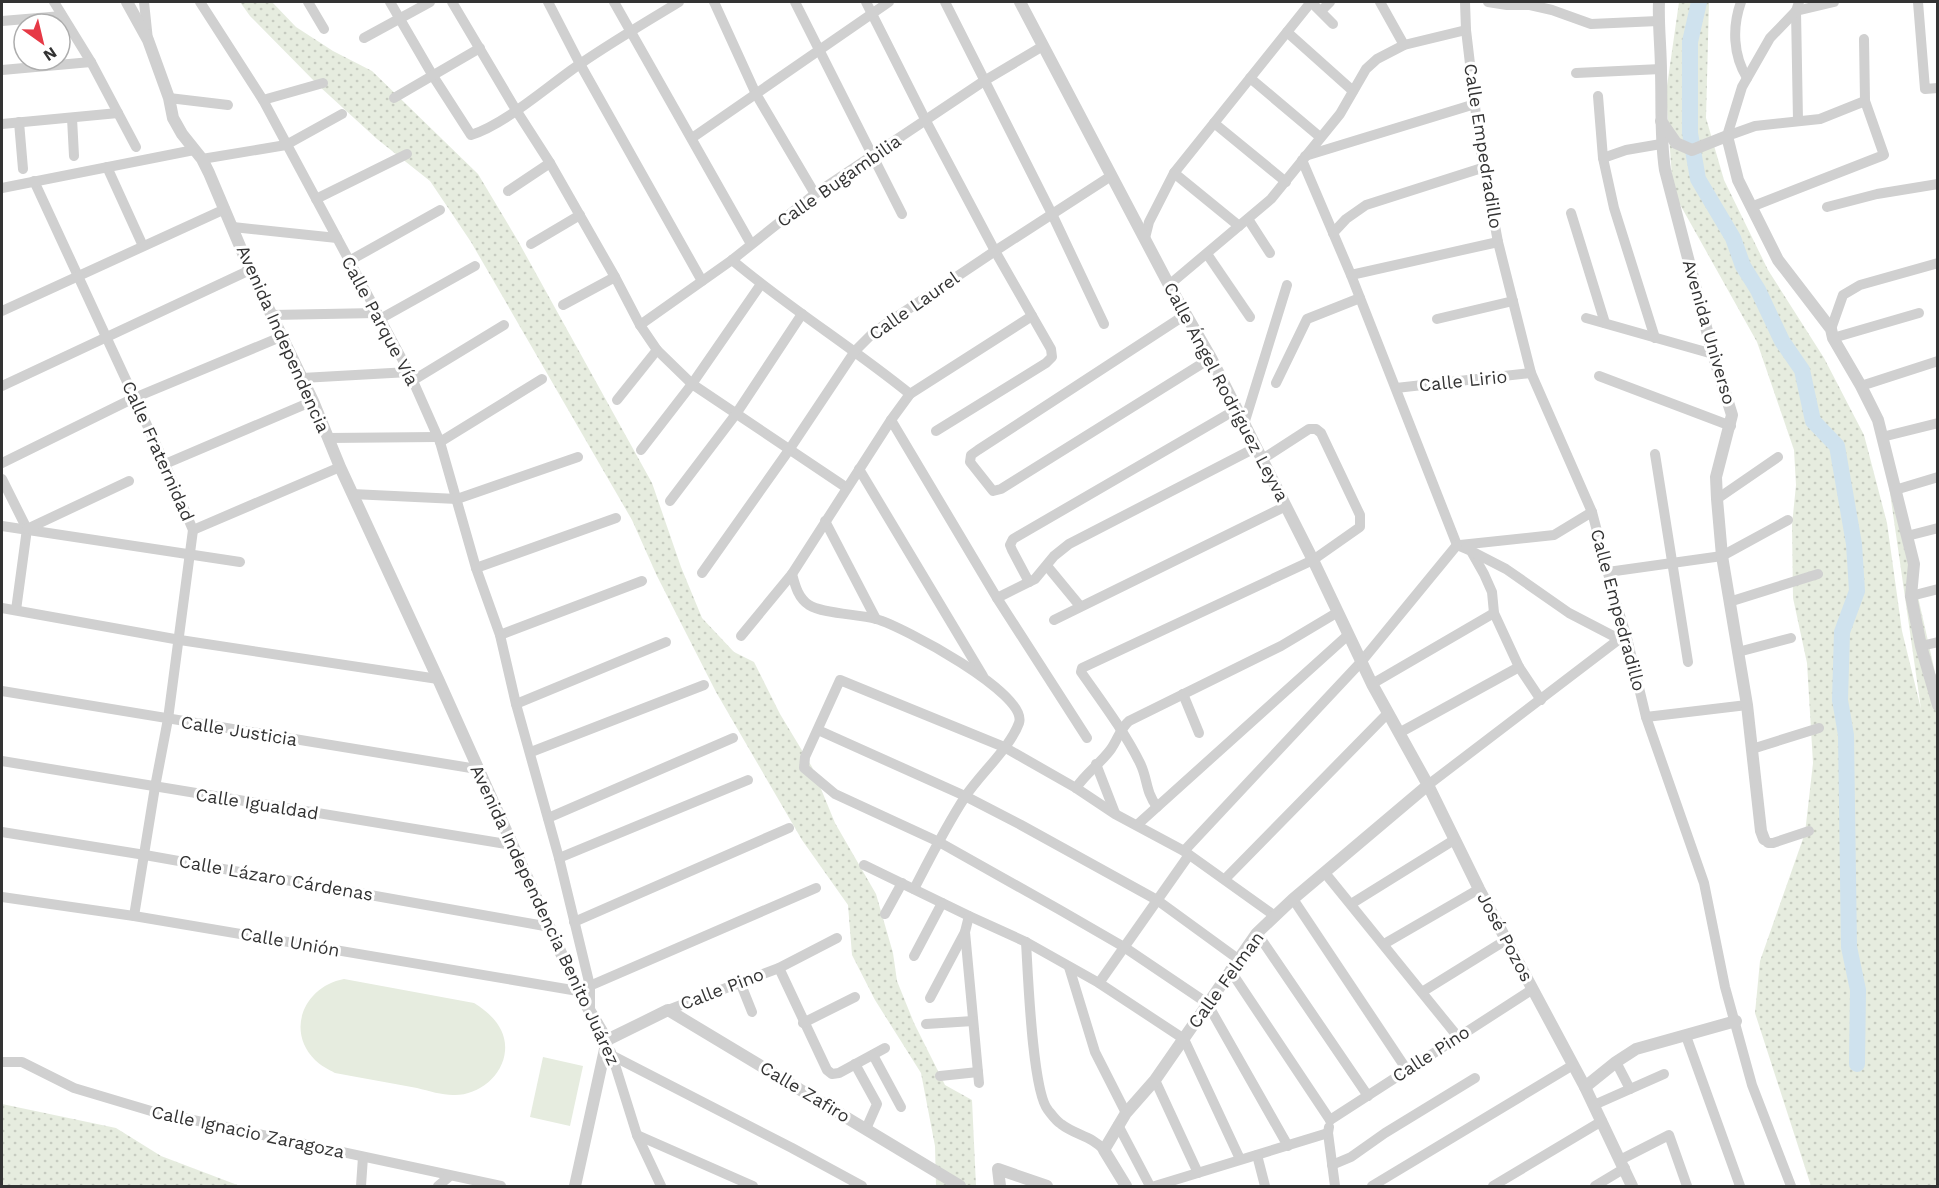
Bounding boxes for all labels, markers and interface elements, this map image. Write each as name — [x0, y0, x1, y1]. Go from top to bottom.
north arrow — [12, 12, 72, 72]
text: N — [40, 43, 60, 65]
street label: Calle Empedradillo — [1460, 62, 1507, 230]
street label: Calle Bugambilia — [773, 130, 905, 231]
street label: Avenida Independencia — [233, 242, 334, 436]
street label: Calle Parque Vía — [338, 253, 423, 389]
street label: Avenida Universo — [1679, 257, 1740, 407]
street label: Calle Laurel — [865, 267, 963, 344]
street label: Calle Ángel Rodríguez Leyva — [1160, 279, 1293, 505]
street label: Calle Lirio — [1418, 365, 1508, 396]
street label: Calle Fraternidad — [118, 377, 199, 524]
street label: Calle Empedradillo — [1587, 527, 1650, 693]
street label: Calle Justicia — [179, 711, 299, 750]
street label: Avenida Independencia Benito Juárez — [466, 761, 625, 1068]
street label: Calle Igualdad — [194, 783, 320, 824]
street label: Calle Lázaro Cárdenas — [177, 850, 375, 905]
street label: José Pozos — [1473, 889, 1538, 985]
street label: Calle Unión — [239, 922, 341, 961]
street label: Calle Felman — [1183, 927, 1268, 1032]
street label: Calle Pino — [677, 963, 767, 1014]
street label: Calle Pino — [1388, 1021, 1473, 1086]
street label: Calle Zafiro — [756, 1057, 854, 1127]
street label: Calle Ignacio Zaragoza — [150, 1101, 347, 1162]

